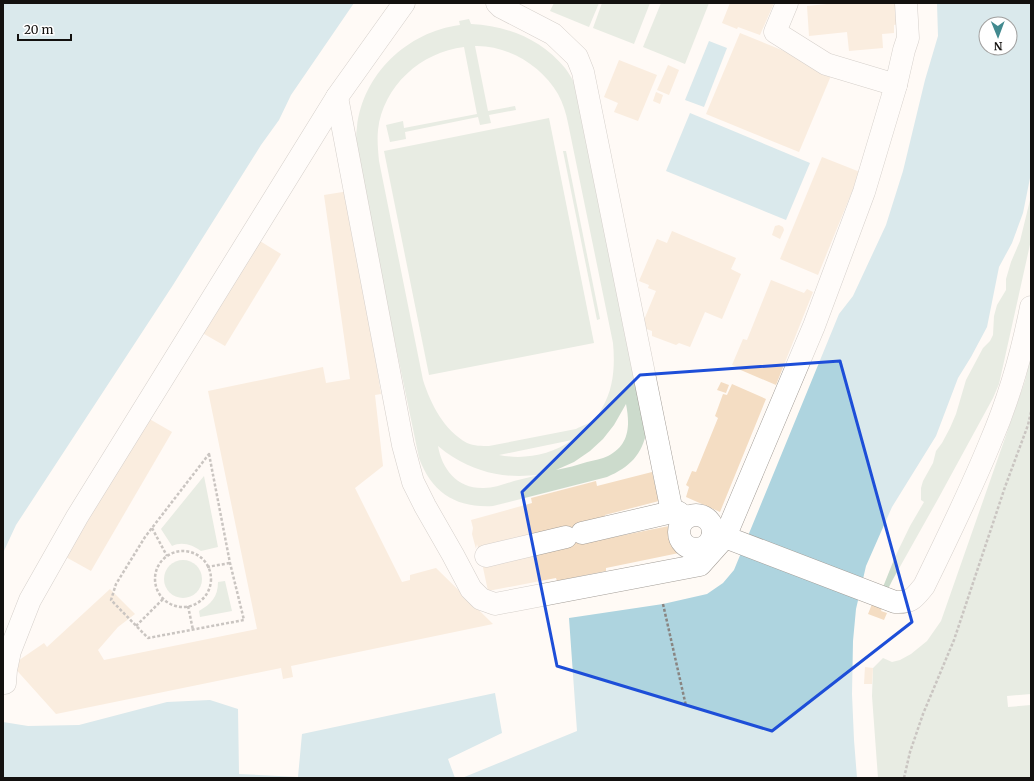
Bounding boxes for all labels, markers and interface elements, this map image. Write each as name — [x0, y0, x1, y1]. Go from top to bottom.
scale bar — [18, 16, 71, 42]
north arrow — [978, 16, 1018, 56]
text: 20 m — [24, 22, 53, 37]
text: N — [993, 39, 1003, 53]

